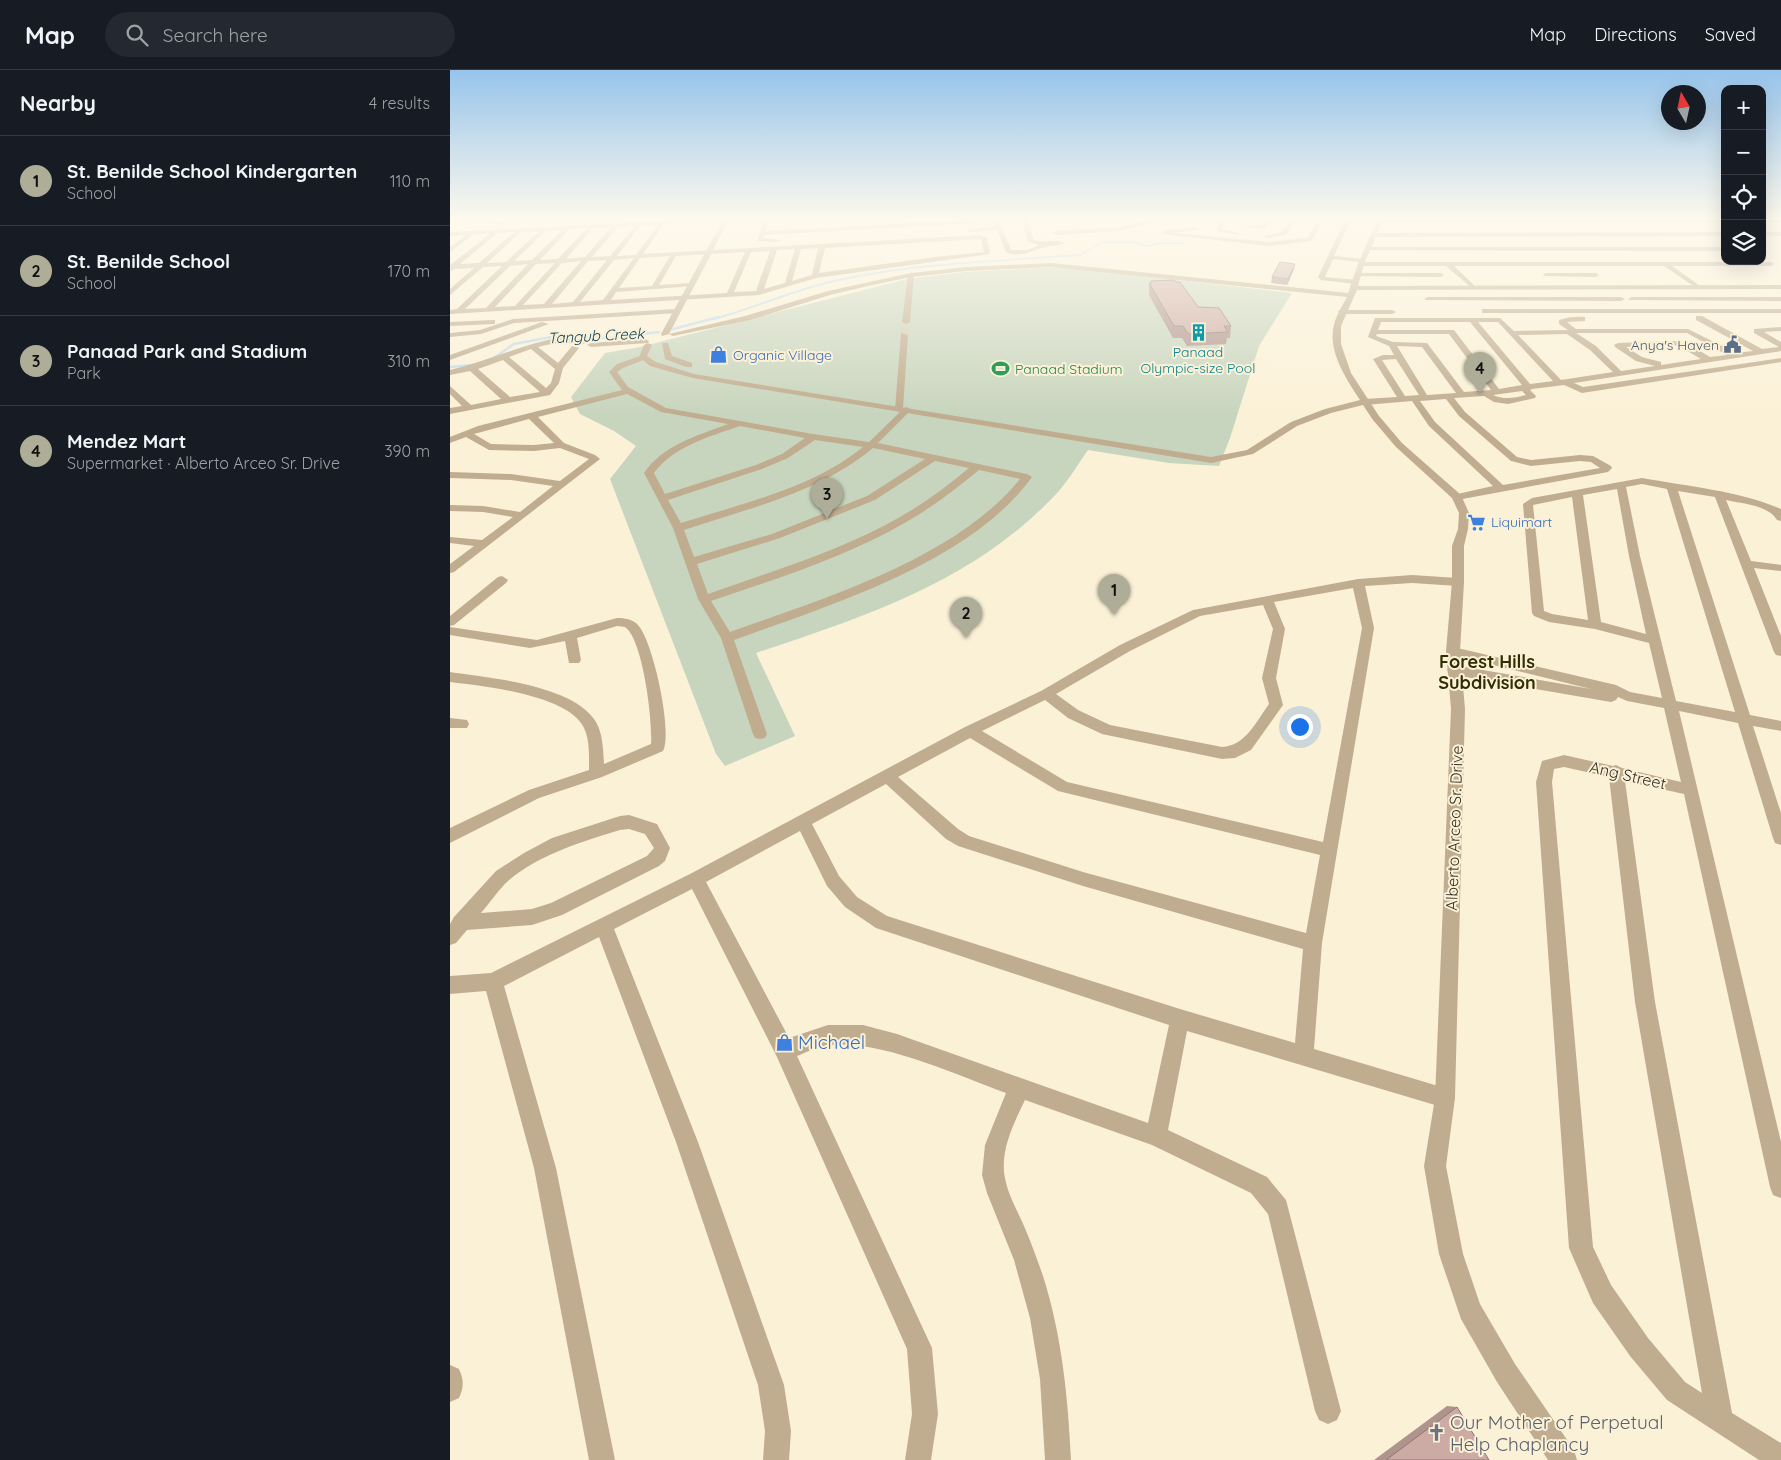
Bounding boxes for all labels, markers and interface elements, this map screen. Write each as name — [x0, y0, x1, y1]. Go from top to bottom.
search box — [105, 12, 455, 57]
text: Map — [25, 20, 75, 50]
icon: search — [123, 21, 151, 49]
text: Search here — [163, 23, 268, 47]
text: Map — [1529, 23, 1566, 46]
text: Directions — [1594, 23, 1677, 46]
text: Saved — [1705, 23, 1756, 46]
north arrow — [1661, 85, 1706, 130]
map controls — [1721, 85, 1766, 265]
button: + — [1721, 85, 1766, 130]
text: Nearby — [20, 90, 96, 116]
text: 4 results — [369, 93, 430, 113]
button: − — [1721, 130, 1766, 175]
text: St. Benilde School Kindergarten — [67, 159, 357, 183]
text: 1 — [33, 171, 39, 191]
text: 110 m — [390, 171, 430, 191]
button: locate — [1721, 175, 1766, 220]
text: School — [67, 183, 116, 203]
button: layers — [1721, 220, 1766, 265]
text: St. Benilde School — [67, 249, 230, 273]
text: 2 — [31, 261, 41, 281]
text: 170 m — [387, 261, 430, 281]
text: School — [67, 273, 116, 293]
building icon: Panaad Olympic-size Pool — [1188, 322, 1208, 342]
water label: Tangub Creek — [547, 323, 647, 348]
public building icon: Anya's Haven — [1723, 335, 1743, 355]
place label: Anya's Haven — [1631, 336, 1719, 354]
text: Panaad Park and Stadium — [67, 339, 307, 363]
place label: Panaad Olympic-size Pool — [1141, 343, 1255, 377]
shop icon: Organic Village — [709, 345, 729, 365]
place label: Organic Village — [733, 346, 832, 364]
text: 3 — [32, 351, 40, 371]
text: 310 m — [387, 351, 430, 371]
pin: 4 — [1464, 352, 1496, 393]
sports icon: Panaad Stadium — [991, 359, 1011, 379]
place label: Panaad Stadium — [1015, 360, 1123, 378]
text: Park — [67, 363, 101, 383]
text: Mendez Mart — [67, 429, 186, 453]
text: 4 — [31, 441, 41, 461]
text: 390 m — [384, 441, 430, 461]
text: Supermarket · Alberto Arceo Sr. Drive — [67, 453, 340, 473]
pin: 3 — [811, 478, 843, 519]
supermarket icon: Liquimart — [1467, 512, 1487, 532]
place label: Liquimart — [1491, 513, 1553, 531]
pin: 1 — [1098, 574, 1130, 615]
pin: 2 — [950, 597, 982, 638]
district label: Forest Hills Subdivision — [1438, 650, 1536, 694]
your location — [1287, 714, 1313, 740]
street label: Alberto Arceo Sr. Drive — [1441, 745, 1467, 911]
street label: Ang Street — [1588, 757, 1668, 793]
place label: Michael — [798, 1030, 865, 1054]
shop icon: Michael — [774, 1032, 794, 1052]
place label: Our Mother of Perpetual Help Chaplancy — [1450, 1410, 1664, 1456]
church icon: Our Mother of Perpetual Help Chaplancy — [1426, 1423, 1446, 1443]

